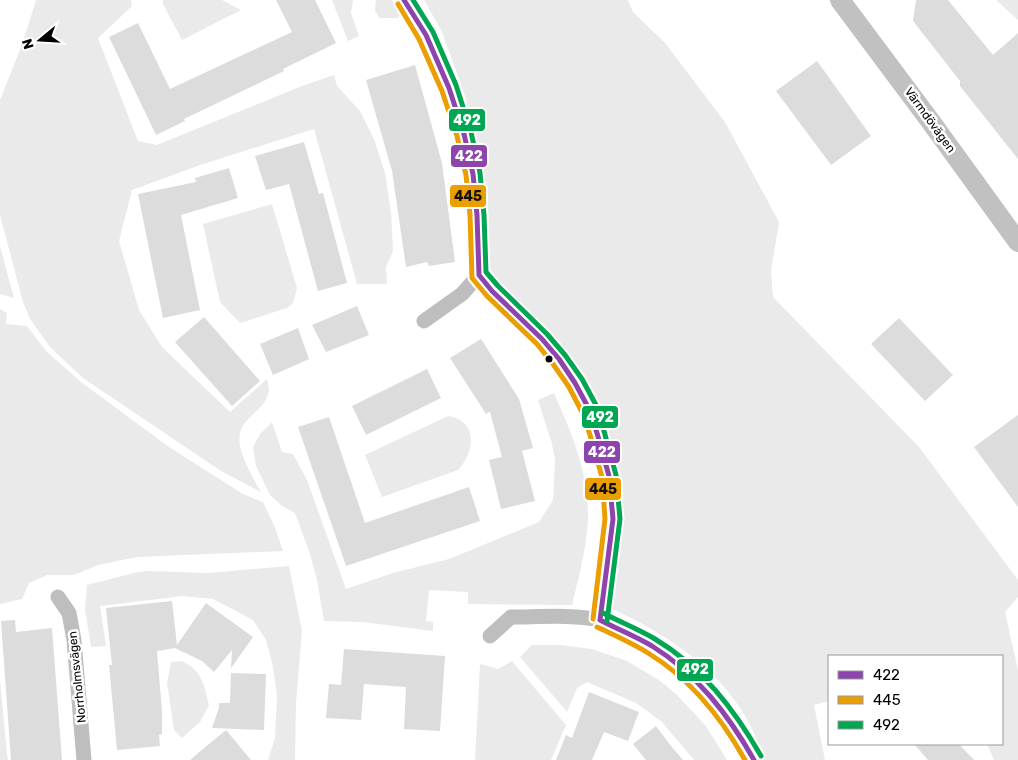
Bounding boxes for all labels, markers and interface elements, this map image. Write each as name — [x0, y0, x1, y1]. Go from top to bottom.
north arrow — [15, 15, 65, 65]
text: N — [18, 36, 38, 51]
street label: Värmdövägen — [902, 85, 958, 155]
line badge: 492 — [448, 108, 486, 132]
text: 492 — [453, 112, 481, 129]
line badge: 422 — [450, 144, 488, 168]
text: 422 — [455, 148, 483, 165]
line badge: 445 — [449, 184, 487, 208]
text: 445 — [454, 188, 482, 205]
unlabelled marker — [544, 354, 554, 364]
line badge: 492 — [581, 405, 619, 429]
text: 492 — [586, 409, 614, 426]
line badge: 422 — [583, 440, 621, 464]
text: 422 — [588, 444, 616, 461]
line badge: 445 — [584, 477, 622, 501]
text: 445 — [589, 481, 617, 498]
street label: Norrholmsvägen — [65, 630, 89, 724]
legend — [828, 655, 1003, 745]
line badge: 492 — [676, 658, 714, 682]
text: 492 — [681, 661, 709, 678]
text: 422 — [873, 666, 900, 684]
text: 445 — [873, 691, 901, 709]
text: 492 — [873, 716, 900, 734]

